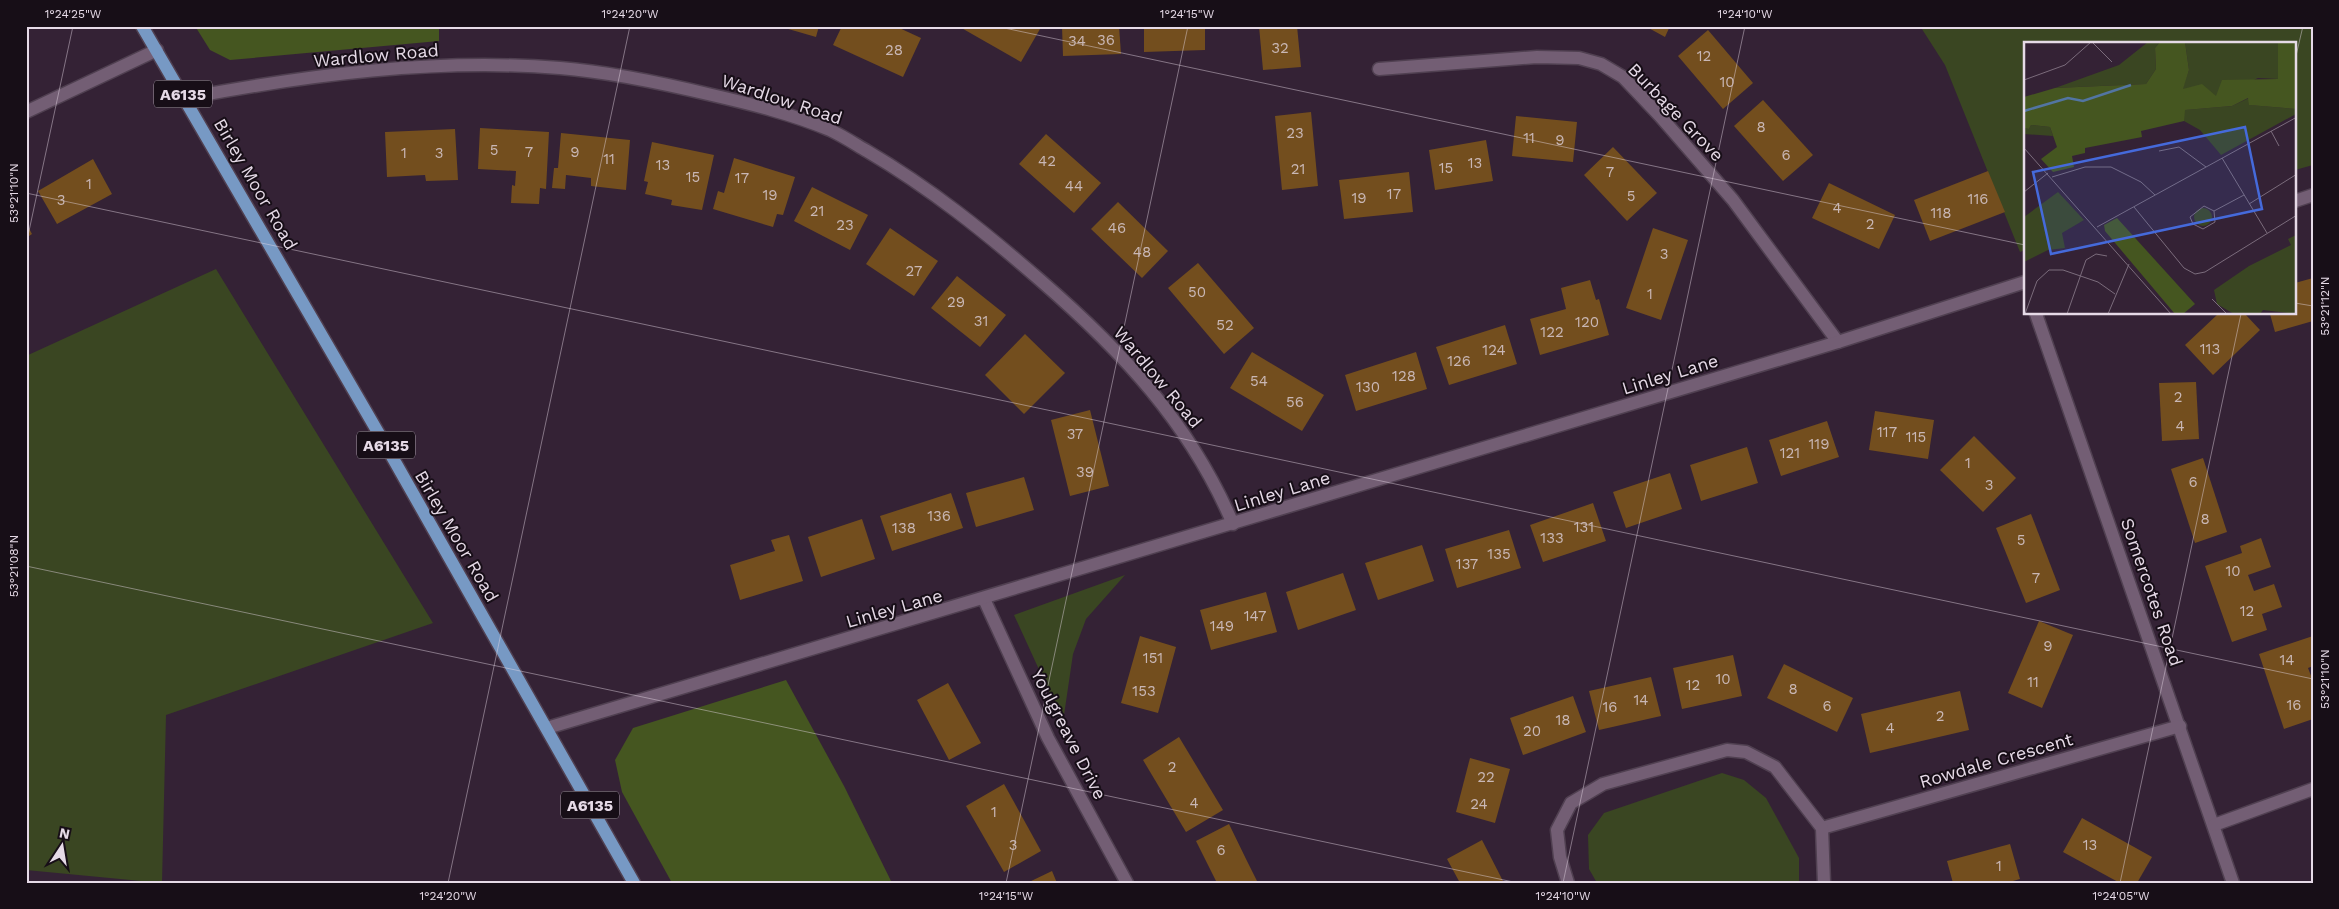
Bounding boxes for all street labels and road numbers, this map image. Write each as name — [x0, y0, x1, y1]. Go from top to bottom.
street label: Wardlow Road — [312, 39, 440, 71]
street label: Burbage Grove — [1624, 59, 1728, 165]
street label: Wardlow Road — [719, 70, 845, 128]
road number: A6135 — [154, 80, 212, 108]
street label: Birley Moor Road — [210, 115, 302, 253]
street label: Wardlow Road — [1110, 322, 1206, 432]
street label: Linley Lane — [1619, 349, 1721, 399]
road number: A6135 — [357, 432, 415, 458]
street label: Linley Lane — [1231, 466, 1333, 516]
street label: Birley Moor Road — [411, 467, 503, 605]
street label: Somercotes Road — [2117, 515, 2187, 669]
street label: Linley Lane — [843, 584, 945, 632]
street label: Youlgreave Drive — [1027, 665, 1111, 803]
street label: Rowdale Crescent — [1917, 728, 2076, 792]
road number: A6135 — [561, 792, 619, 818]

